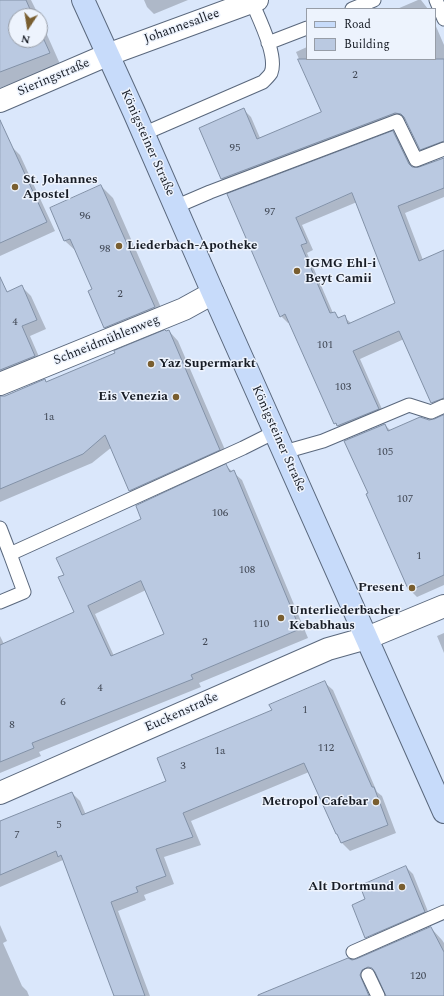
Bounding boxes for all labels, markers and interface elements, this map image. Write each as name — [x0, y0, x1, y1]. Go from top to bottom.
street label: Johannesallee — [142, 6, 222, 48]
north arrow — [8, 8, 48, 48]
legend — [306, 8, 436, 60]
text: Road — [344, 15, 371, 34]
text: N — [19, 30, 32, 48]
text: Building — [344, 35, 390, 54]
street label: Sieringstraße — [16, 56, 92, 100]
house number: 2 — [352, 69, 358, 83]
street label: Königsteiner Straße — [117, 87, 177, 199]
house number: 95 — [230, 142, 240, 156]
place label: St. Johannes Apostel — [23, 172, 98, 203]
marker: St. Johannes Apostel — [10, 182, 20, 192]
house number: 97 — [265, 206, 275, 220]
house number: 96 — [80, 210, 90, 224]
place label: Liederbach-Apotheke — [127, 238, 257, 254]
marker: Liederbach-Apotheke — [114, 241, 124, 251]
house number: 98 — [100, 243, 110, 257]
place label: IGMG Ehl-i Beyt Camii — [305, 256, 376, 287]
marker: IGMG Ehl-i Beyt Camii — [292, 266, 302, 276]
house number: 2 — [117, 288, 123, 302]
street label: Schneidmühlenweg — [52, 313, 162, 369]
house number: 4 — [12, 316, 18, 330]
house number: 101 — [317, 339, 333, 353]
place label: Yaz Supermarkt — [159, 356, 256, 372]
marker: Yaz Supermarkt — [146, 359, 156, 369]
house number: 103 — [335, 381, 351, 395]
street label: Königsteiner Straße — [248, 383, 308, 495]
place label: Eis Venezia — [98, 389, 168, 405]
marker: Eis Venezia — [171, 392, 181, 402]
house number: 1a — [44, 411, 54, 425]
house number: 105 — [377, 446, 393, 460]
house number: 107 — [397, 493, 413, 507]
house number: 106 — [212, 507, 228, 521]
house number: 1 — [416, 550, 422, 564]
house number: 108 — [239, 564, 255, 578]
place label: Present — [358, 580, 404, 596]
marker: Present — [407, 583, 417, 593]
place label: Unterliederbacher Kebabhaus — [289, 603, 400, 634]
marker: Unterliederbacher Kebabhaus — [276, 613, 286, 623]
house number: 110 — [253, 618, 269, 632]
house number: 2 — [202, 636, 208, 650]
house number: 4 — [97, 682, 103, 696]
street label: Euckenstraße — [143, 690, 221, 736]
house number: 6 — [60, 696, 66, 710]
house number: 1 — [302, 704, 308, 718]
house number: 8 — [9, 719, 15, 733]
house number: 112 — [318, 742, 334, 756]
house number: 1a — [215, 745, 225, 759]
house number: 3 — [180, 760, 186, 774]
place label: Metropol Cafebar — [262, 794, 368, 810]
marker: Metropol Cafebar — [371, 797, 381, 807]
house number: 5 — [56, 819, 62, 833]
house number: 7 — [14, 829, 20, 843]
place label: Alt Dortmund — [308, 879, 394, 895]
marker: Alt Dortmund — [397, 882, 407, 892]
house number: 120 — [410, 970, 426, 984]

